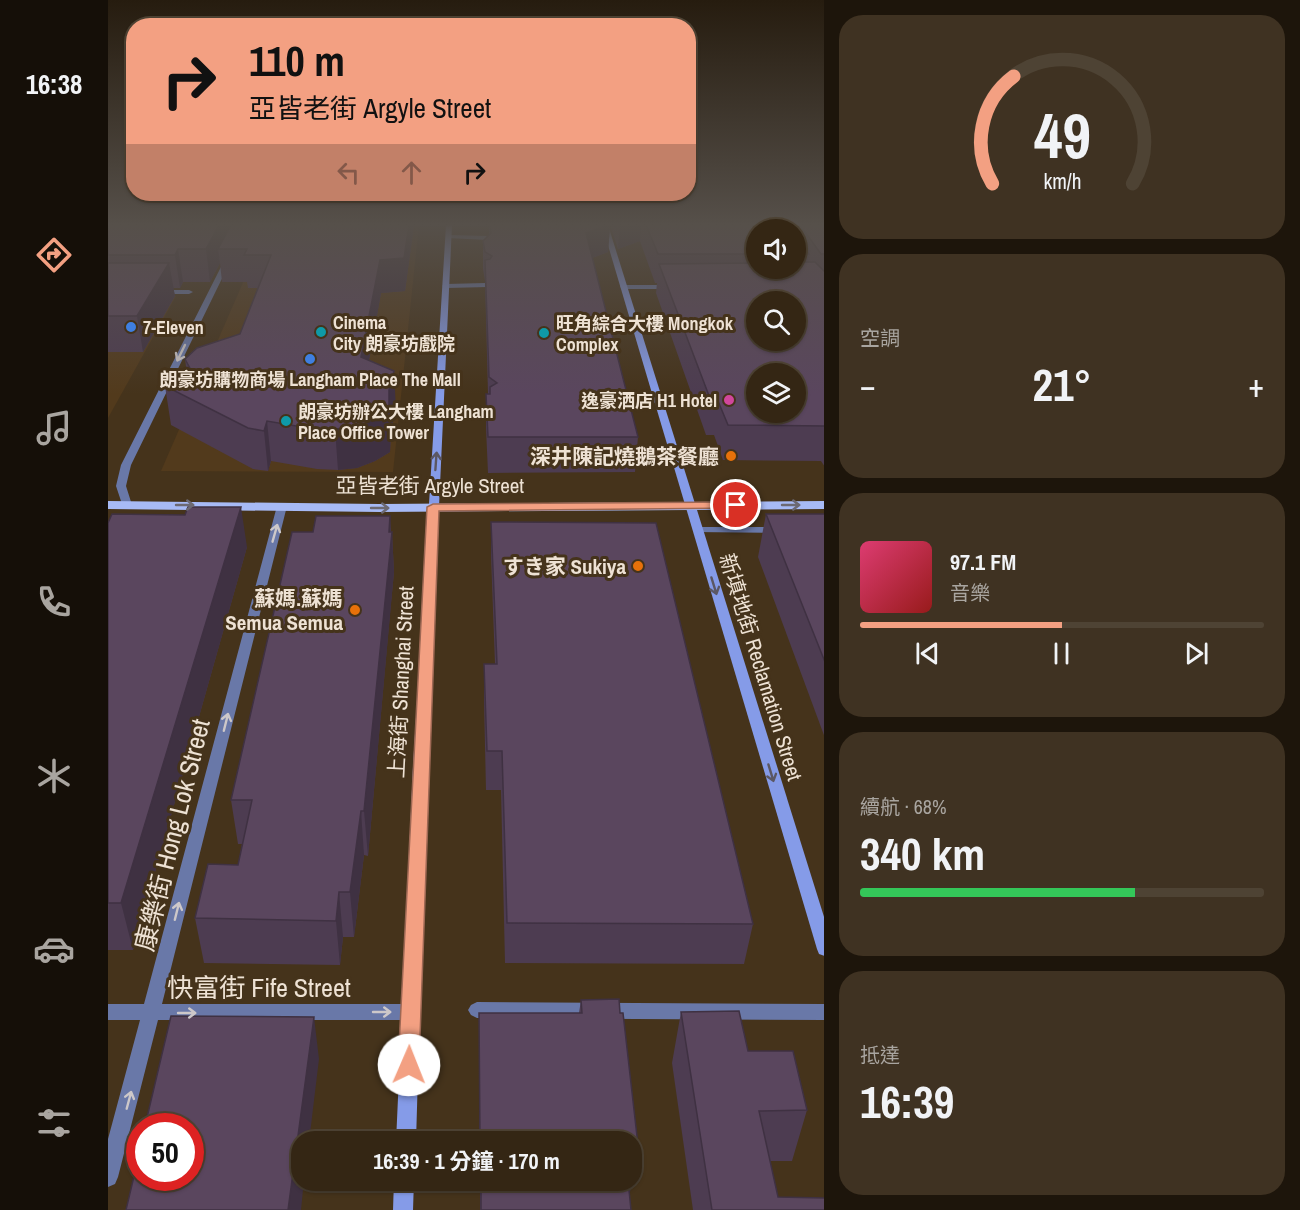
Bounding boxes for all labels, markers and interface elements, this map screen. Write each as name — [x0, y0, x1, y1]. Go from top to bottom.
text: 110 m — [249, 33, 345, 89]
icon: right — [150, 42, 228, 120]
text: 16:38 — [26, 66, 82, 102]
text: 亞皆老街 Argyle Street — [249, 90, 491, 126]
text: 49 — [1034, 93, 1090, 177]
icon: left — [332, 156, 365, 189]
icon: ahead — [395, 156, 428, 189]
icon: right — [458, 156, 491, 189]
text: km/h — [1043, 167, 1081, 196]
map controls — [746, 219, 806, 423]
button: sound — [746, 219, 806, 279]
icon: directions — [33, 234, 75, 276]
button: search — [746, 291, 806, 351]
place label: Cinema City 朗豪坊戲院 — [333, 310, 455, 356]
place label: 旺角綜合大樓 Mongkok Complex — [556, 311, 734, 357]
place label: 7-Eleven — [143, 315, 204, 340]
marker: 7-Eleven — [124, 320, 138, 334]
text: 空調 — [860, 324, 900, 351]
marker: Cinema City 朗豪坊戲院 — [314, 325, 328, 339]
marker: 旺角綜合大樓 Mongkok Complex — [537, 326, 551, 340]
one-way arrow — [175, 343, 186, 361]
marker: 朗豪坊購物商場 Langham Place The Mall — [303, 352, 317, 366]
text: 21° — [1032, 354, 1092, 415]
button: layers — [746, 363, 806, 423]
text: − — [860, 363, 876, 407]
text: + — [1248, 363, 1264, 407]
place label: 朗豪坊購物商場 Langham Place The Mall — [159, 367, 461, 392]
place label: 逸豪洒店 H1 Hotel — [581, 388, 717, 413]
marker: 逸豪洒店 H1 Hotel — [722, 393, 736, 407]
place label: 朗豪坊辦公大樓 Langham Place Office Tower — [298, 399, 494, 445]
icon: music — [33, 407, 75, 449]
marker: 朗豪坊辦公大樓 Langham Place Office Tower — [279, 414, 293, 428]
place label: 深井陳記燒鵝茶餐廳 — [530, 442, 719, 471]
marker: 深井陳記燒鵝茶餐廳 — [724, 449, 738, 463]
one-way arrow — [431, 452, 442, 472]
street label: 亞皆老街 Argyle Street — [336, 471, 524, 500]
pin — [710, 479, 761, 530]
icon: arrive — [719, 488, 752, 521]
one-way arrow — [175, 499, 195, 511]
one-way arrow — [781, 499, 801, 511]
one-way arrow — [370, 502, 390, 514]
one-way arrow — [270, 524, 281, 543]
text: 97.1 FM — [950, 547, 1016, 577]
street label: 新填地街 Reclamation Street — [713, 550, 809, 784]
place label: すき家 Sukiya — [503, 552, 626, 581]
marker: すき家 Sukiya — [631, 559, 645, 573]
one-way arrow — [709, 576, 720, 595]
text: 音樂 — [950, 579, 990, 606]
icon: phone — [33, 581, 75, 623]
place label: 蘇媽.蘇媽 Semua Semua — [225, 584, 343, 637]
street label: 上海街 Shanghai Street — [381, 585, 421, 779]
marker: 蘇媽.蘇媽 Semua Semua — [348, 603, 362, 617]
icon: previous — [911, 637, 944, 670]
icon: pause — [1045, 637, 1078, 670]
icon: next — [1180, 637, 1213, 670]
one-way arrow — [220, 713, 232, 732]
street label: 康樂街 Hong Lok Street — [126, 715, 218, 955]
icon: climate — [33, 755, 75, 797]
one-way arrow — [766, 763, 777, 782]
text: 續航 · 68% — [860, 793, 947, 820]
text: 340 km — [860, 823, 985, 884]
one-way arrow — [172, 902, 184, 921]
icon: car — [33, 928, 75, 970]
street label: 快富街 Fife Street — [167, 970, 351, 1005]
one-way arrow — [372, 1006, 392, 1018]
one-way arrow — [177, 1007, 197, 1019]
position arrow — [377, 1033, 441, 1097]
text: 抵達 — [860, 1041, 900, 1068]
text: 16:39 — [860, 1071, 954, 1132]
one-way arrow — [123, 1091, 135, 1110]
icon: filters — [33, 1102, 75, 1144]
speed limit sign: 50 — [126, 1113, 204, 1191]
text: 16:39 · 1 分鐘 · 170 m — [373, 1146, 560, 1176]

